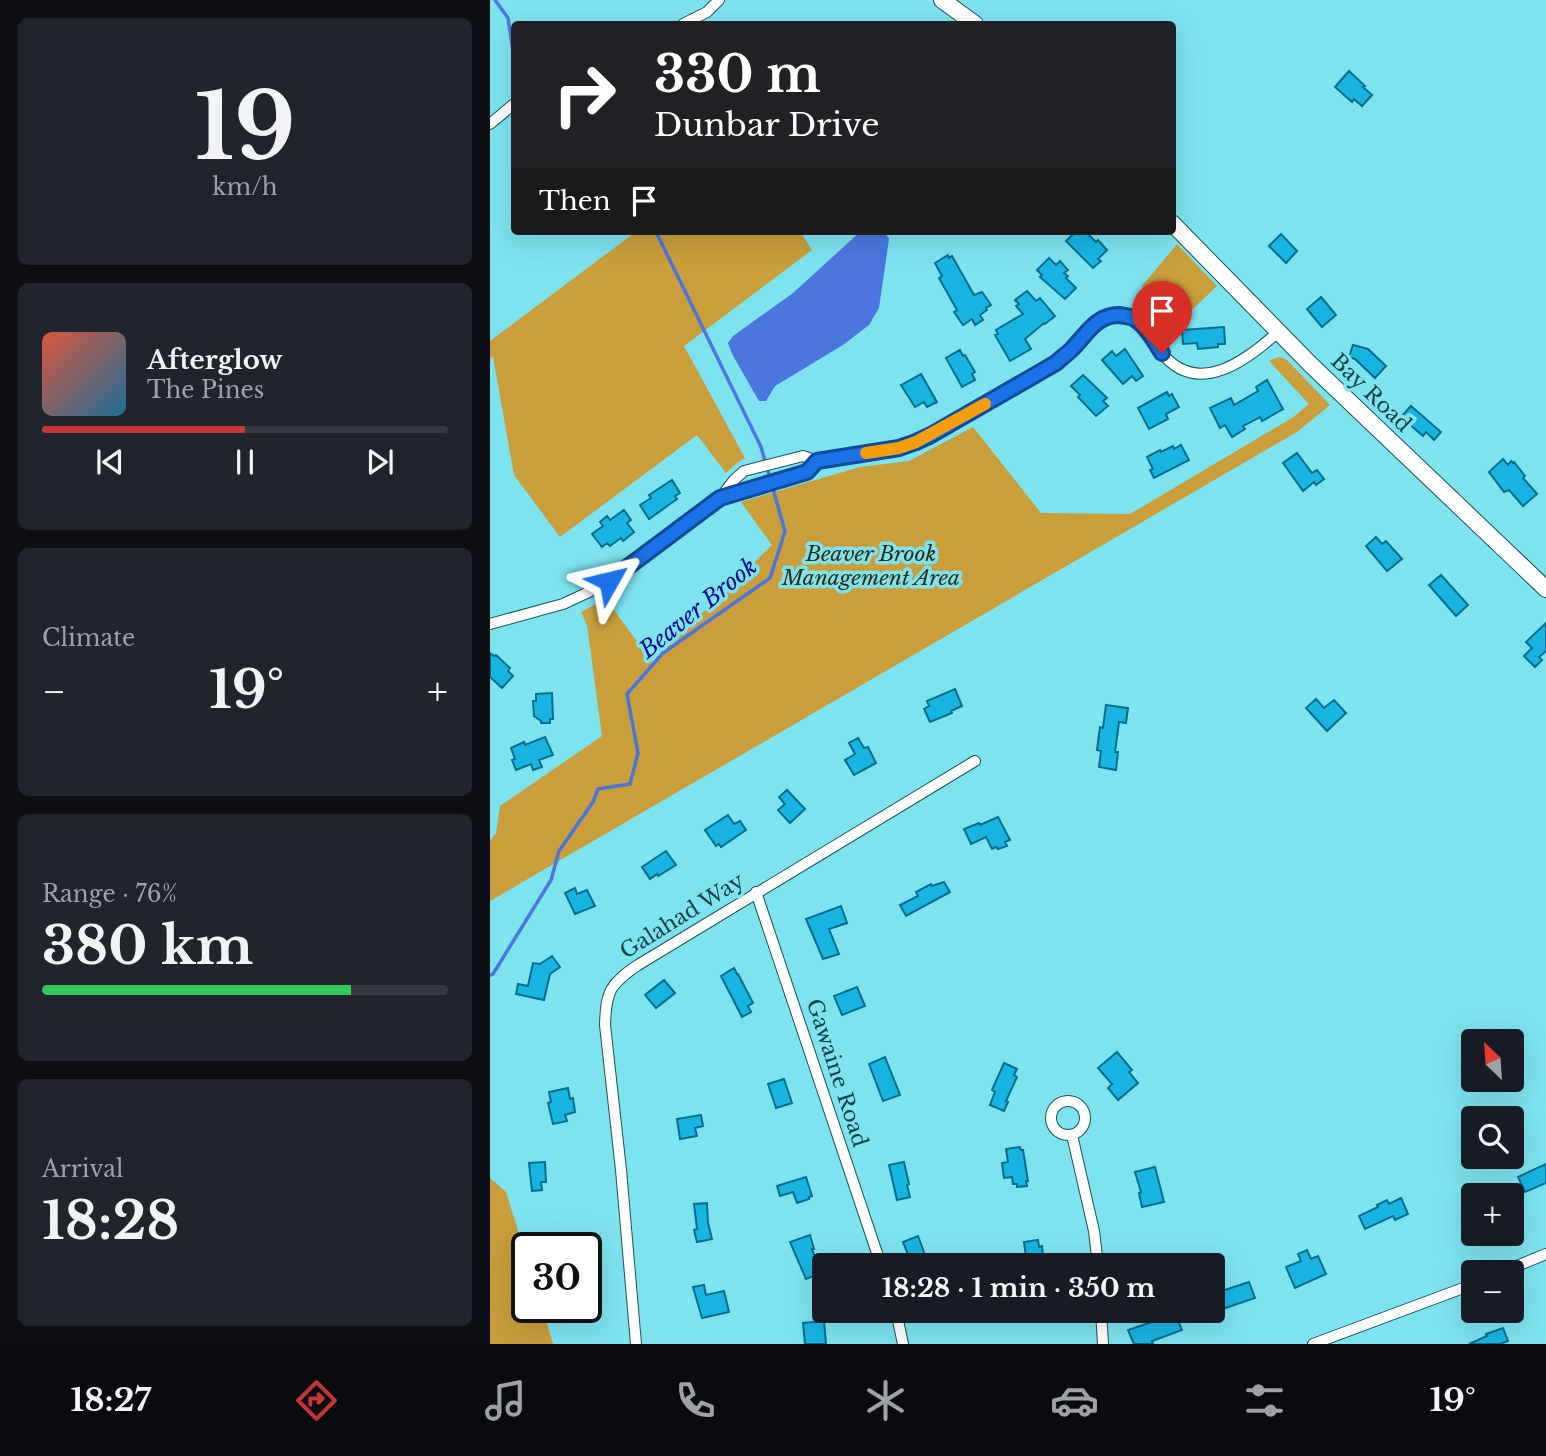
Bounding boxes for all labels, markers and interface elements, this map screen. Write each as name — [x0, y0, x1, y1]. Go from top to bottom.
text: 330 m — [654, 44, 821, 105]
icon: right — [539, 49, 630, 140]
text: 19 — [194, 71, 296, 184]
text: Dunbar Drive — [654, 105, 880, 145]
text: km/h — [212, 173, 278, 201]
icon: arrive — [625, 182, 663, 220]
text: Then — [539, 185, 611, 217]
pin — [1132, 281, 1192, 353]
icon: arrive — [1143, 292, 1181, 330]
text: Afterglow — [147, 344, 283, 376]
street label: Bay Road — [1325, 348, 1417, 438]
text: The Pines — [147, 376, 264, 404]
icon: previous — [91, 443, 129, 481]
icon: pause — [226, 443, 264, 481]
icon: next — [361, 443, 399, 481]
park label: Beaver Brook Management Area — [781, 541, 960, 591]
position arrow — [572, 544, 646, 618]
water label: Beaver Brook — [633, 552, 762, 665]
text: Climate — [42, 624, 135, 652]
text: 19° — [209, 658, 284, 722]
text: − — [42, 668, 66, 715]
text: + — [427, 668, 448, 715]
street label: Galahad Way — [615, 867, 749, 964]
text: Range · 76% — [42, 880, 177, 908]
text: 380 km — [42, 914, 253, 978]
street label: Gawaine Road — [801, 996, 873, 1150]
north arrow — [1461, 1029, 1524, 1092]
map controls — [1461, 1029, 1524, 1323]
button: search — [1461, 1106, 1524, 1169]
text: Arrival — [42, 1155, 123, 1183]
button: + — [1461, 1183, 1524, 1246]
text: 18:28 — [42, 1189, 179, 1253]
speed limit sign: 30 — [511, 1232, 602, 1323]
button: − — [1461, 1260, 1524, 1323]
text: 18:28 · 1 min · 350 m — [882, 1272, 1155, 1304]
icon: directions — [292, 1376, 341, 1425]
icon: music — [481, 1376, 530, 1425]
icon: phone — [671, 1376, 720, 1425]
icon: climate — [861, 1376, 910, 1425]
icon: car — [1050, 1376, 1099, 1425]
icon: filters — [1240, 1376, 1289, 1425]
text: 18:27 — [70, 1380, 151, 1420]
text: 19° — [1429, 1380, 1476, 1420]

